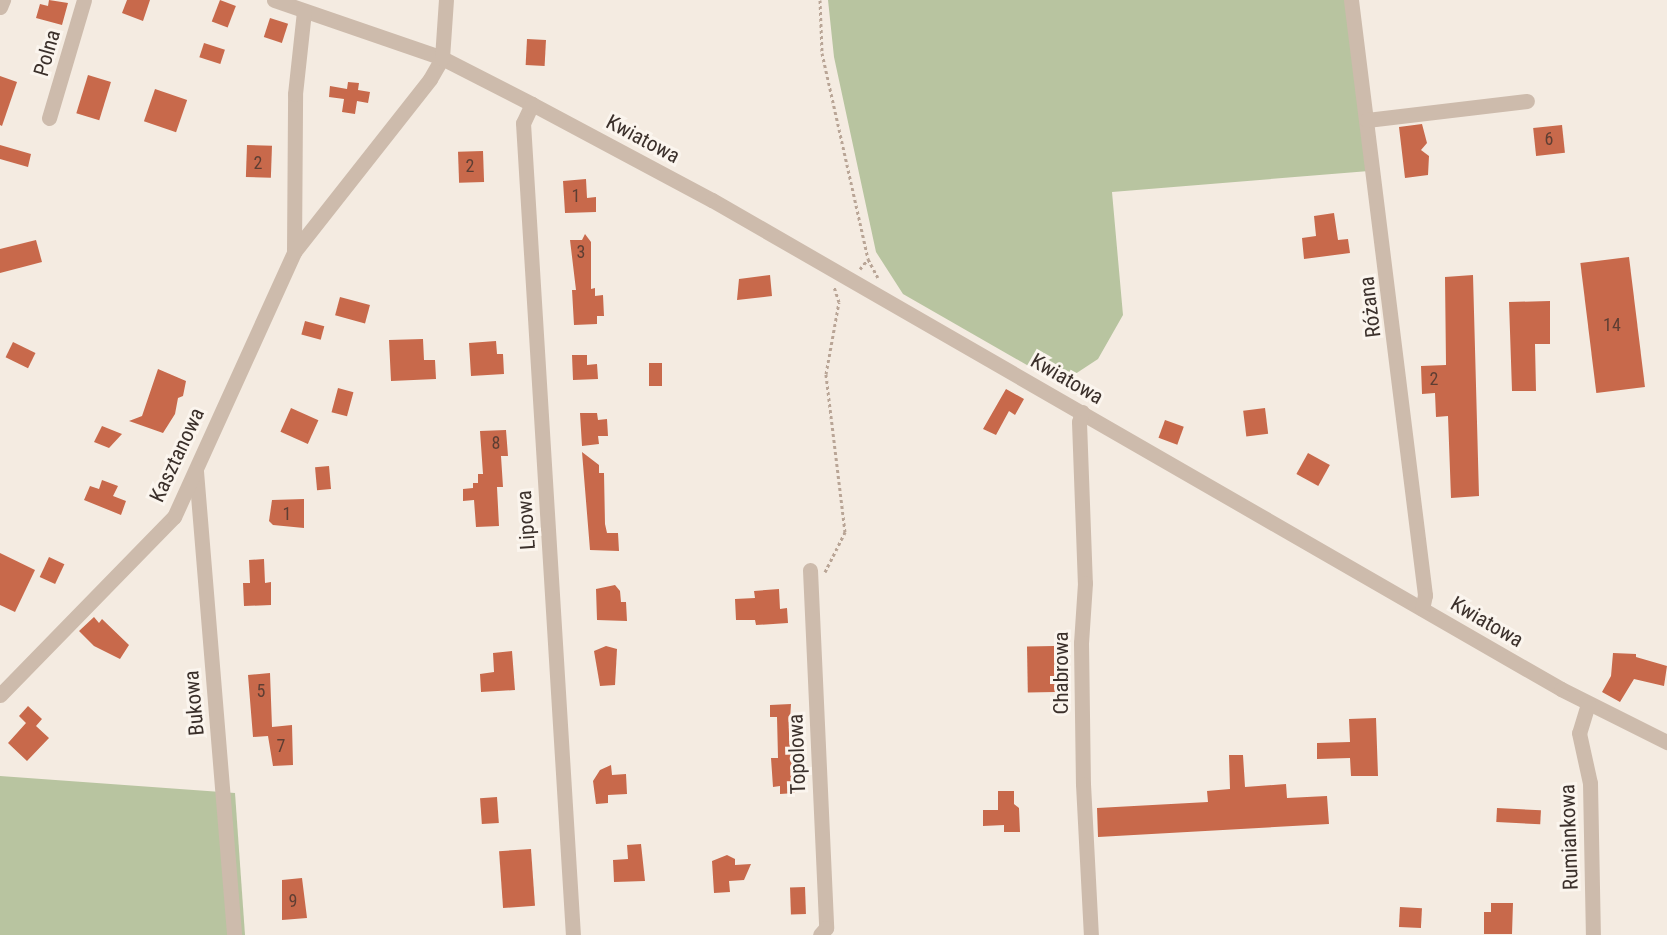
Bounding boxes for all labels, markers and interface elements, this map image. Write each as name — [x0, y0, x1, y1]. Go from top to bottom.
street label: Polna — [28, 27, 66, 79]
street label: Kwiatowa — [602, 109, 684, 169]
house number: 6 — [1545, 128, 1553, 150]
house number: 2 — [254, 152, 262, 174]
house number: 2 — [466, 155, 474, 177]
house number: 1 — [572, 185, 580, 207]
house number: 3 — [577, 241, 585, 263]
street label: Różana — [1354, 275, 1386, 339]
house number: 14 — [1603, 314, 1621, 336]
street label: Kwiatowa — [1026, 348, 1108, 410]
house number: 2 — [1430, 368, 1438, 390]
street label: Kasztanowa — [144, 404, 210, 506]
house number: 8 — [492, 432, 500, 454]
street label: Lipowa — [511, 489, 541, 551]
house number: 1 — [283, 503, 291, 525]
street label: Kwiatowa — [1446, 591, 1528, 653]
street label: Chabrowa — [1048, 632, 1074, 714]
street label: Bukowa — [179, 669, 209, 737]
house number: 5 — [257, 680, 265, 702]
street label: Topolowa — [783, 713, 811, 795]
house number: 7 — [277, 735, 285, 757]
street label: Rumiankowa — [1555, 784, 1583, 890]
house number: 9 — [289, 890, 297, 912]

